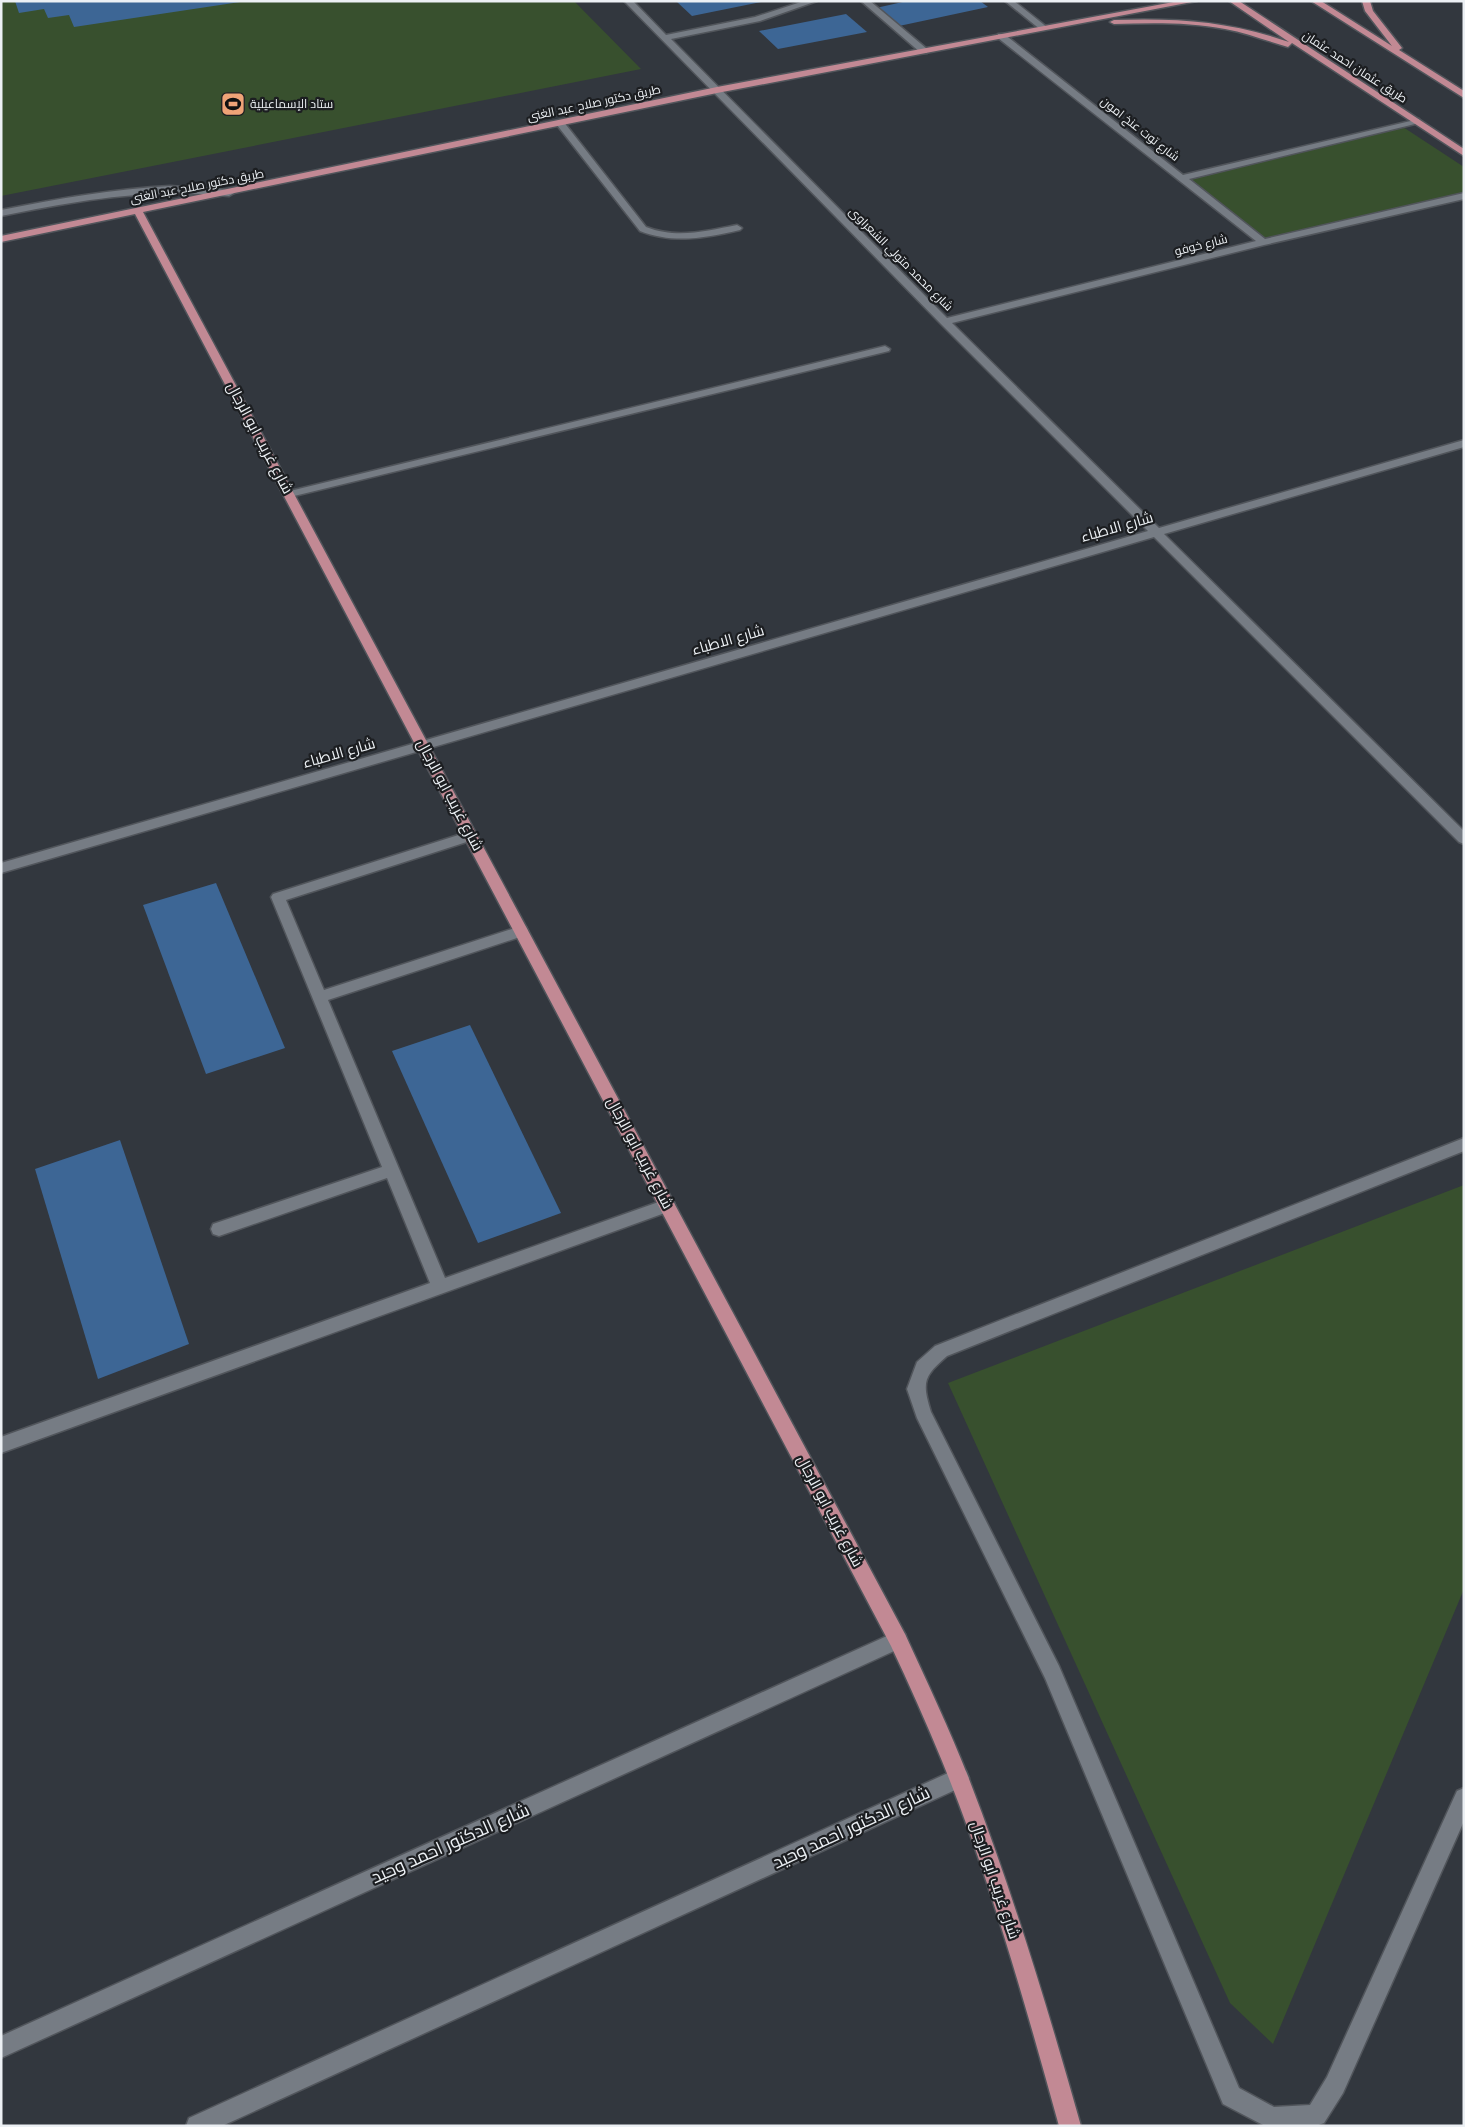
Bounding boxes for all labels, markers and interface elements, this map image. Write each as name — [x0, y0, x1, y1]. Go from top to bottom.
street label: طريق عثمان احمد عثمان — [1300, 28, 1410, 106]
street label: طريق دكتور صلاح عبد الغنى — [526, 82, 662, 125]
sports icon: ستاد الإسماعيلية — [220, 91, 246, 117]
street label: شارع توت عنخ امون — [1097, 94, 1182, 165]
place label: ستاد الإسماعيلية — [250, 97, 333, 111]
street label: طريق دكتور صلاح عبد الغنى — [129, 166, 265, 207]
street label: شارع محمد متولي الشعراوى — [844, 204, 956, 316]
street label: شارع خوفو — [1173, 232, 1229, 259]
street label: شارع غريب ابو الرجال — [221, 379, 297, 498]
street label: شارع الاطباء — [1079, 508, 1156, 548]
street label: شارع الاطباء — [690, 621, 767, 661]
street label: شارع الاطباء — [301, 734, 378, 774]
street label: شارع غريب ابو الرجال — [411, 736, 487, 855]
street label: شارع غريب ابو الرجال — [601, 1094, 677, 1213]
street label: شارع غريب ابو الرجال — [791, 1452, 867, 1571]
street label: شارع الدكتور احمد وحيد — [769, 1781, 934, 1874]
street label: شارع الدكتور احمد وحيد — [368, 1799, 533, 1889]
street label: شارع غريب ابو الرجال — [964, 1819, 1024, 1942]

